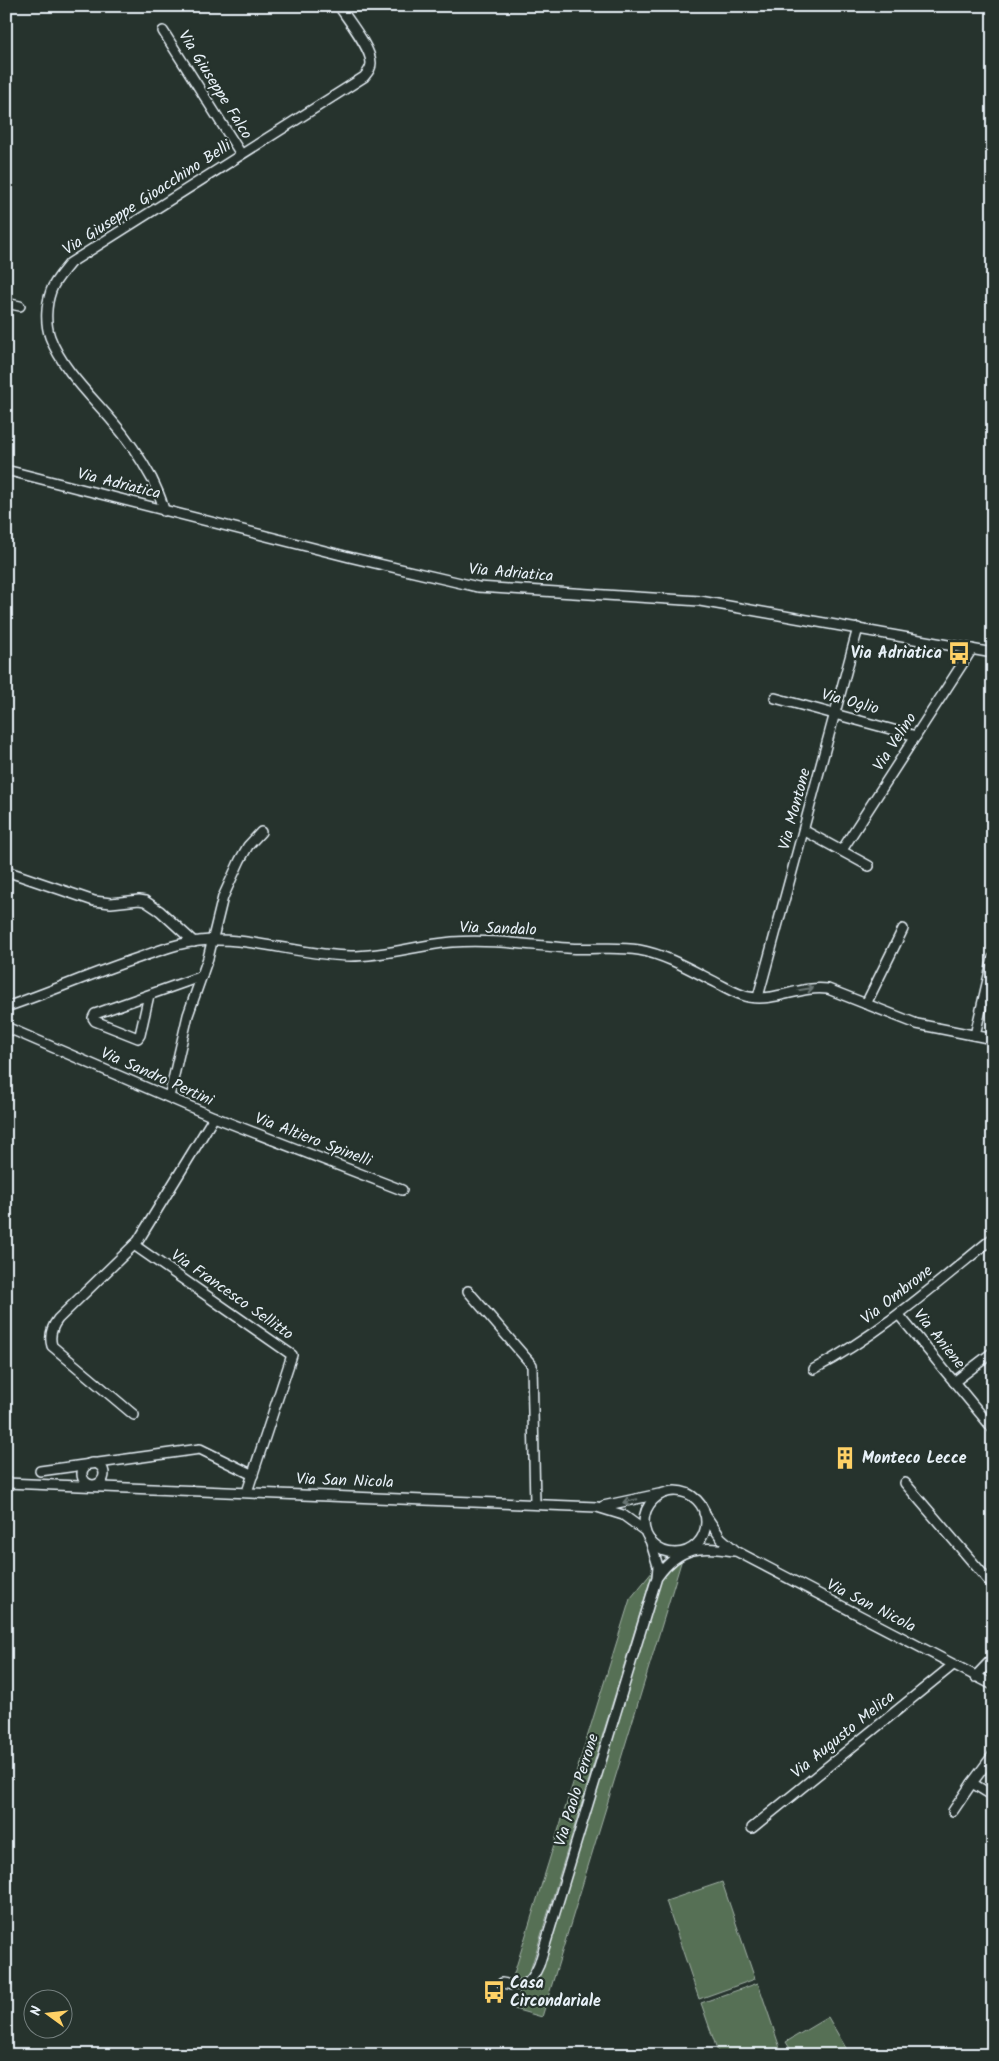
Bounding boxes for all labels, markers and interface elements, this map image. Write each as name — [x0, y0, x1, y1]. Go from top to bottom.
street label: Via Giuseppe Falco — [171, 26, 259, 144]
street label: Via Giuseppe Gioacchino Belli — [58, 133, 237, 262]
street label: Via Adriatica — [75, 462, 163, 506]
street label: Via Adriatica — [467, 557, 555, 589]
bus stop icon: Via Adriatica — [946, 640, 972, 666]
place label: Via Adriatica — [851, 641, 942, 666]
street label: Via Oglio — [818, 682, 882, 722]
street label: Via Velino — [867, 708, 923, 776]
street label: Via Montone — [772, 765, 818, 853]
street label: Via Sandalo — [459, 915, 537, 943]
one-way arrow — [798, 984, 814, 994]
street label: Via Sandro Pertini — [97, 1041, 219, 1114]
street label: Via Altiero Spinelli — [251, 1106, 376, 1174]
street label: Via Francesco Sellitto — [166, 1243, 298, 1347]
street label: Via Ombrone — [856, 1259, 938, 1331]
street label: Via Aniene — [907, 1303, 971, 1375]
building icon: Monteco Lecce — [832, 1445, 858, 1471]
place label: Monteco Lecce — [862, 1446, 967, 1471]
street label: Via San Nicola — [296, 1467, 394, 1495]
one-way arrow — [623, 1497, 639, 1506]
street label: Via San Nicola — [822, 1573, 920, 1639]
street label: Via Augusto Melica — [785, 1685, 901, 1785]
street label: Via Paolo Perrone — [548, 1731, 606, 1849]
place label: Casa Circondariale — [510, 1971, 601, 2014]
bus stop icon: Casa Circondariale — [481, 1979, 507, 2005]
north arrow — [22, 1988, 72, 2038]
text: N — [25, 2004, 48, 2018]

